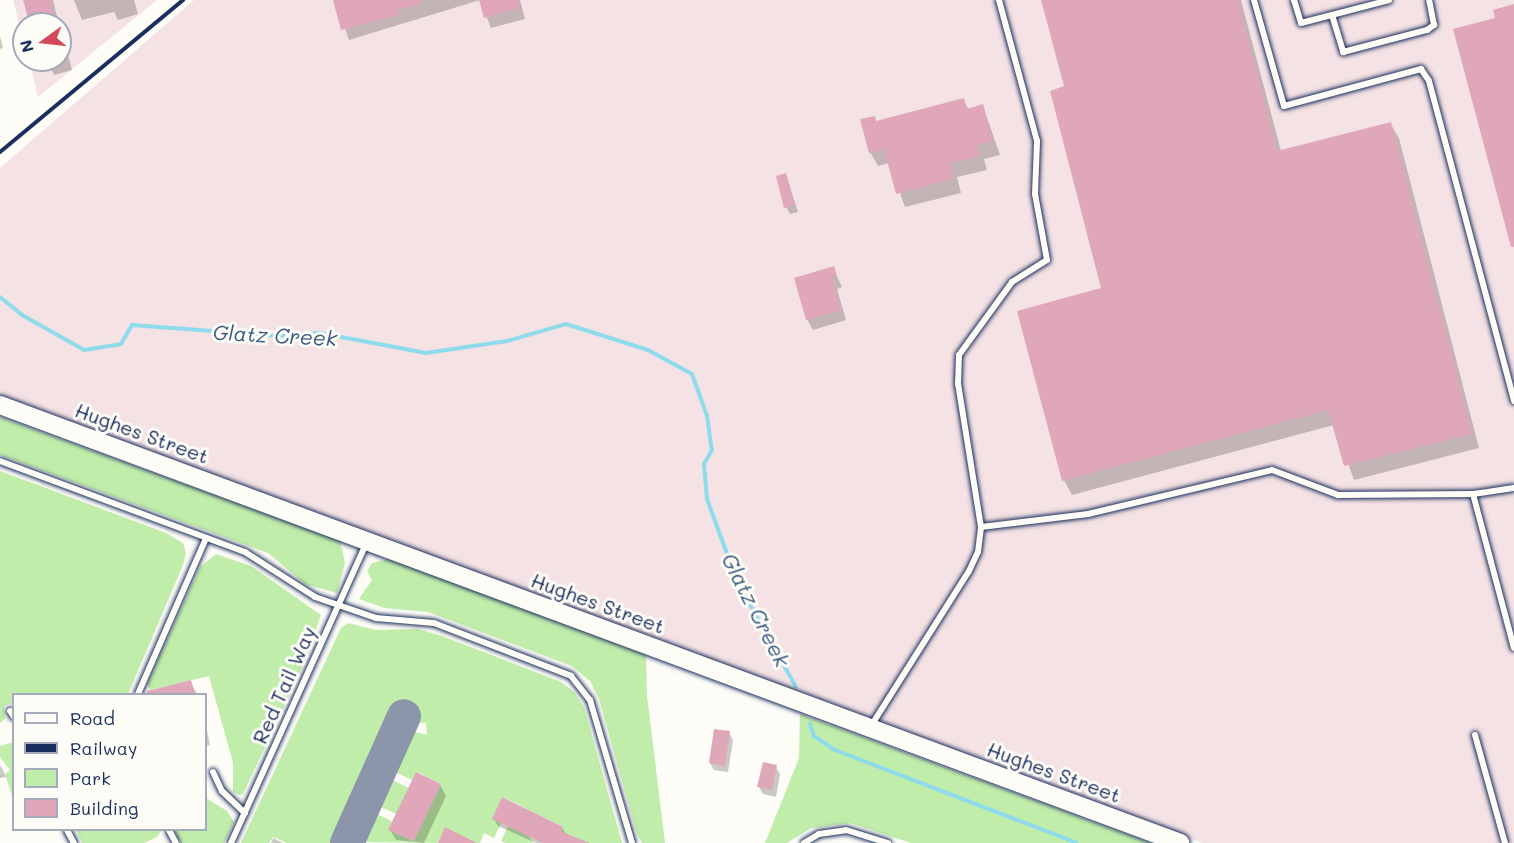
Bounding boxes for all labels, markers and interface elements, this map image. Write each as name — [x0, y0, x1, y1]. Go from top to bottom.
north arrow — [12, 12, 72, 72]
text: N — [14, 38, 38, 55]
water label: Glatz Creek — [212, 319, 338, 351]
street label: Hughes Street — [72, 398, 212, 468]
water label: Glatz Creek — [717, 549, 795, 671]
street label: Hughes Street — [528, 568, 668, 638]
street label: Red Tail Way — [247, 623, 321, 747]
legend — [12, 693, 207, 831]
text: Road — [70, 706, 115, 730]
text: Railway — [70, 736, 137, 760]
street label: Hughes Street — [984, 737, 1124, 807]
text: Park — [70, 766, 111, 790]
text: Building — [70, 796, 138, 820]

